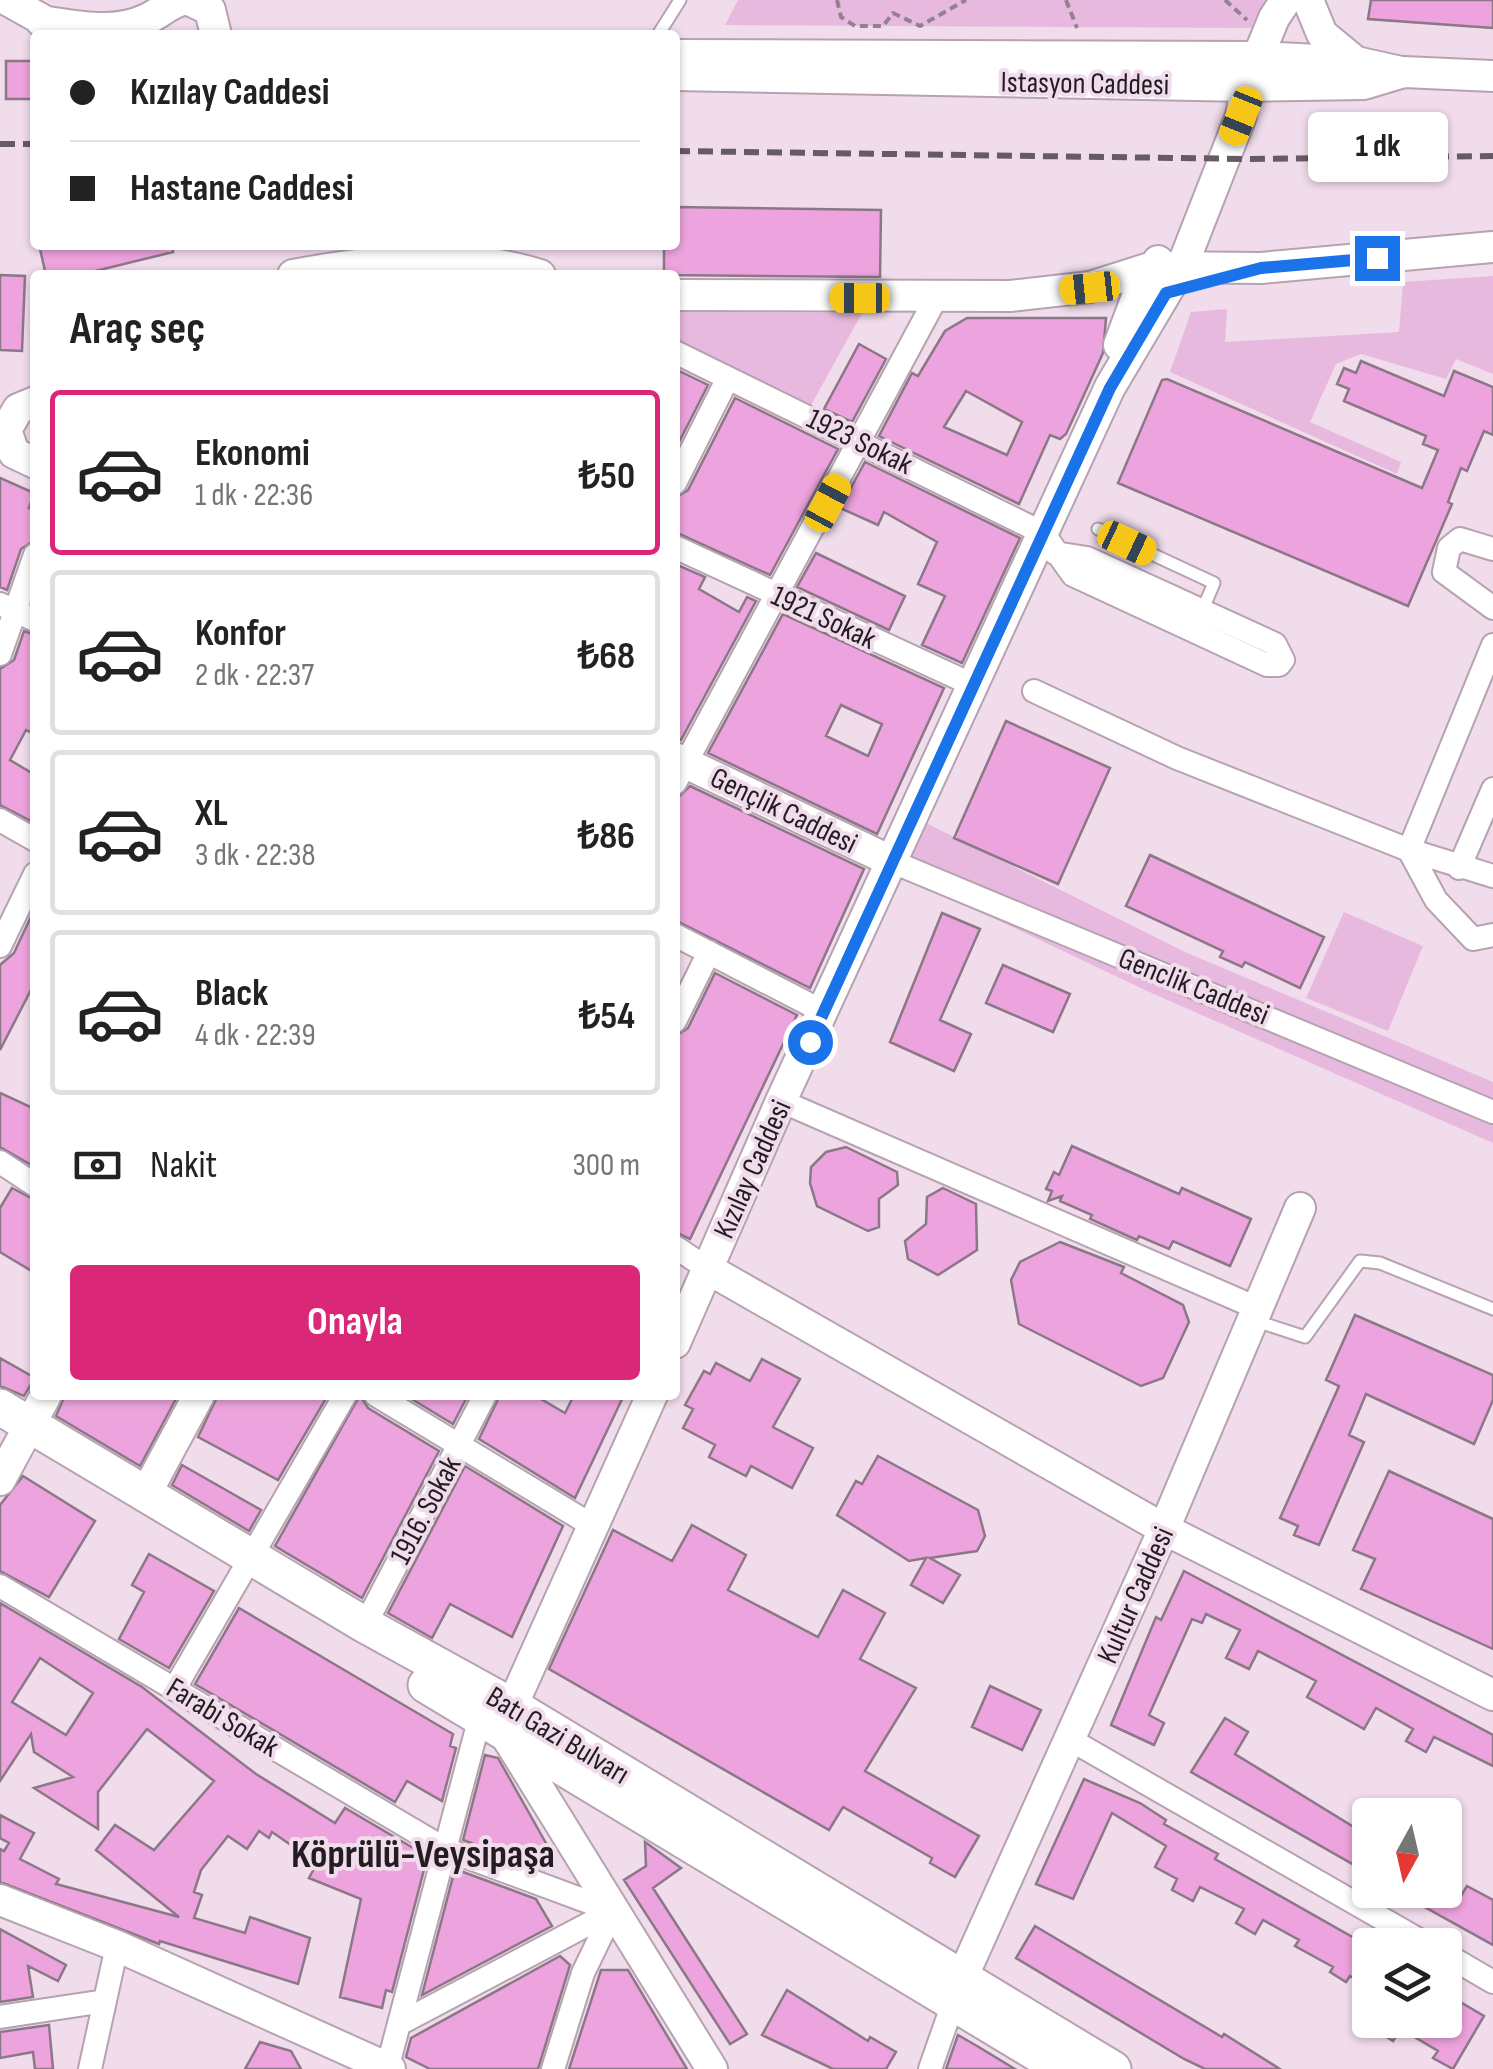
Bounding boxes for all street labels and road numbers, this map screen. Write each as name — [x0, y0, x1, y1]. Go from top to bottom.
street label: Istasyon Caddesi — [1000, 65, 1170, 103]
street label: 1923 Sokak — [801, 401, 919, 483]
street label: 1921 Sokak — [766, 578, 882, 658]
street label: Gençlik Caddesi — [704, 760, 863, 862]
street label: Genclik Caddesi — [1113, 940, 1274, 1033]
street label: Kızılay Caddesi — [706, 1095, 799, 1244]
street label: 1916. Sokak — [383, 1450, 469, 1571]
street label: Kultur Caddesi — [1090, 1522, 1182, 1669]
street label: Farabi Sokak — [160, 1670, 286, 1766]
street label: Batı Gazi Bulvarı — [479, 1679, 635, 1793]

